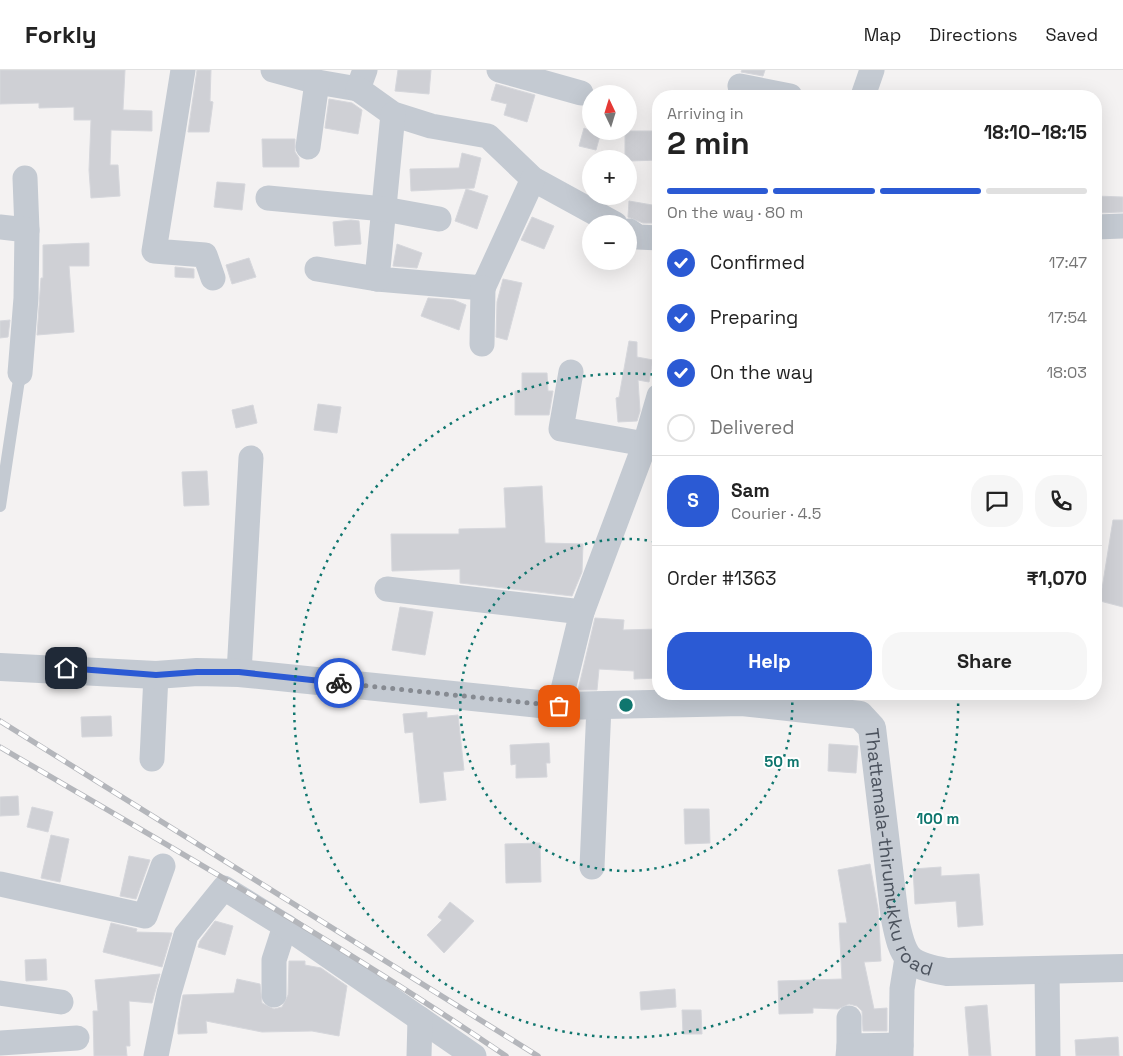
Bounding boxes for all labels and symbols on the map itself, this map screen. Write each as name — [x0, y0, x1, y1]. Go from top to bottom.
north arrow — [582, 85, 638, 140]
pin — [45, 647, 87, 689]
courier — [314, 658, 364, 708]
pin — [538, 685, 580, 727]
centre of rings — [617, 696, 635, 714]
street label: Thattamala-thirumukku road — [859, 727, 936, 982]
text: 50 m — [764, 752, 800, 771]
text: 100 m — [917, 809, 959, 828]

